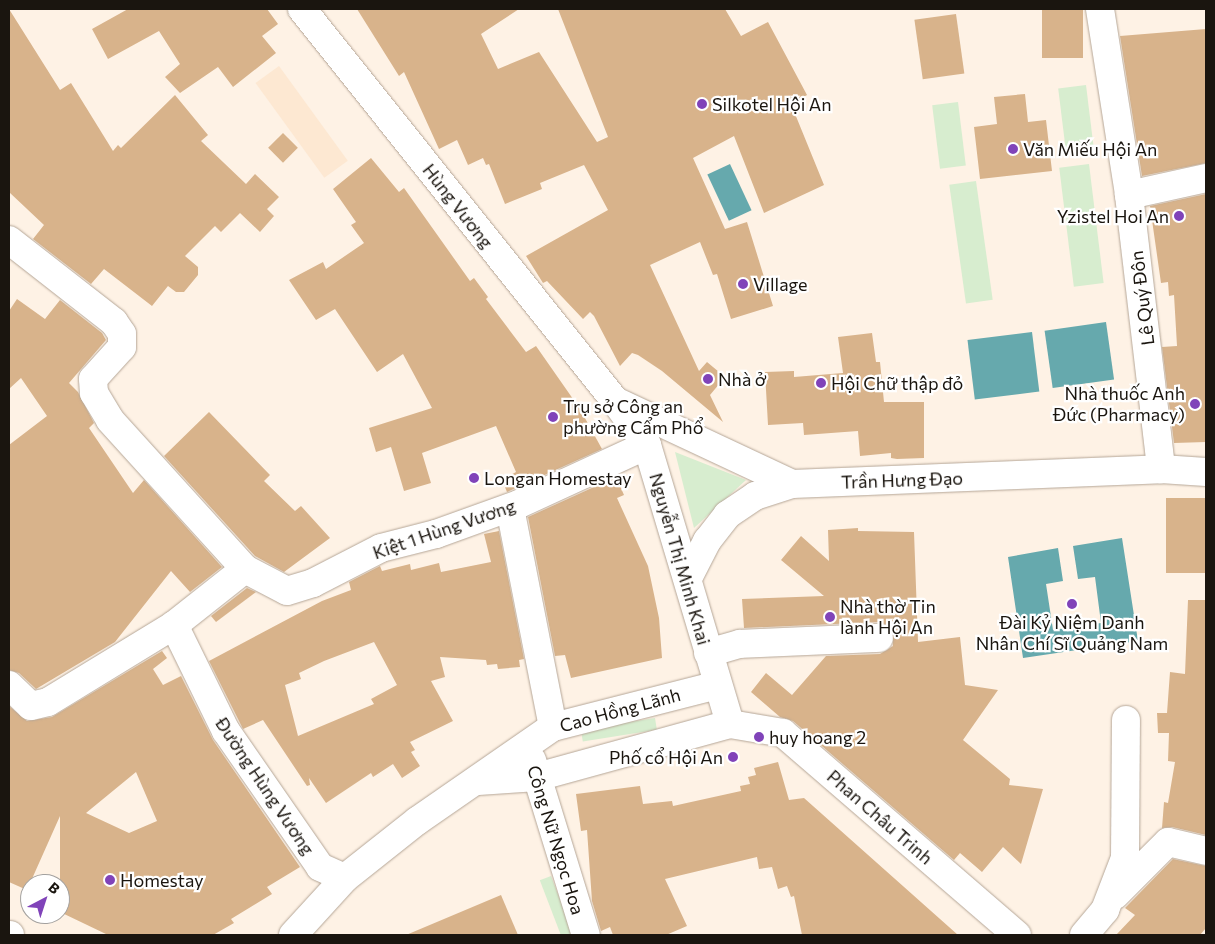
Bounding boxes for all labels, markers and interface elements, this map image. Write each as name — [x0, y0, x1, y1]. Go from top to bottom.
place label: Silkotel Hội An — [712, 93, 832, 115]
marker: Silkotel Hội An — [696, 98, 708, 110]
place label: Văn Miếu Hội An — [1023, 138, 1157, 160]
marker: Văn Miếu Hội An — [1007, 143, 1019, 155]
street label: Hùng Vương — [418, 159, 498, 253]
place label: Yzistel Hoi An — [1057, 205, 1169, 227]
marker: Yzistel Hoi An — [1173, 210, 1185, 222]
street label: Lê Quý Đôn — [1125, 249, 1159, 347]
place label: Village — [753, 273, 808, 295]
marker: Village — [737, 278, 749, 290]
place label: Nhà ở — [718, 368, 766, 390]
place label: Hội Chữ thập đỏ — [831, 372, 963, 394]
marker: Nhà ở — [702, 373, 714, 385]
marker: Hội Chữ thập đỏ — [815, 377, 827, 389]
place label: Nhà thuốc Anh Đức (Pharmacy) — [1053, 383, 1185, 426]
place label: Trụ sở Công an phường Cẩm Phổ — [563, 396, 703, 438]
marker: Nhà thuốc Anh Đức (Pharmacy) — [1189, 398, 1201, 410]
marker: Trụ sở Công an phường Cẩm Phổ — [547, 411, 559, 423]
place label: Longan Homestay — [484, 467, 632, 489]
street label: Trần Hưng Đạo — [841, 467, 963, 493]
street label: Nguyễn Thị Minh Khai — [645, 471, 715, 647]
marker: Longan Homestay — [468, 472, 480, 484]
street label: Kiệt 1 Hùng Vương — [370, 494, 518, 564]
place label: Nhà thờ Tin lành Hội An — [840, 596, 936, 638]
marker: Đài Kỷ Niệm Danh Nhân Chí Sĩ Quảng Nam — [1066, 598, 1078, 610]
marker: Nhà thờ Tin lành Hội An — [824, 611, 836, 623]
place label: Đài Kỷ Niệm Danh Nhân Chí Sĩ Quảng Nam — [976, 612, 1168, 654]
street label: Cao Hồng Lãnh — [557, 684, 683, 736]
street label: Đường Hùng Vương — [211, 713, 319, 859]
place label: huy hoang 2 — [769, 726, 866, 748]
marker: huy hoang 2 — [753, 731, 765, 743]
place label: Phố cổ Hội An — [609, 746, 723, 768]
marker: Phố cổ Hội An — [727, 751, 739, 763]
street label: Công Nữ Ngọc Hoa — [523, 763, 589, 917]
street label: Phan Châu Trinh — [823, 765, 937, 869]
place label: Homestay — [120, 869, 203, 891]
north arrow — [20, 874, 70, 924]
marker: Homestay — [104, 874, 116, 886]
text: B — [45, 878, 63, 897]

